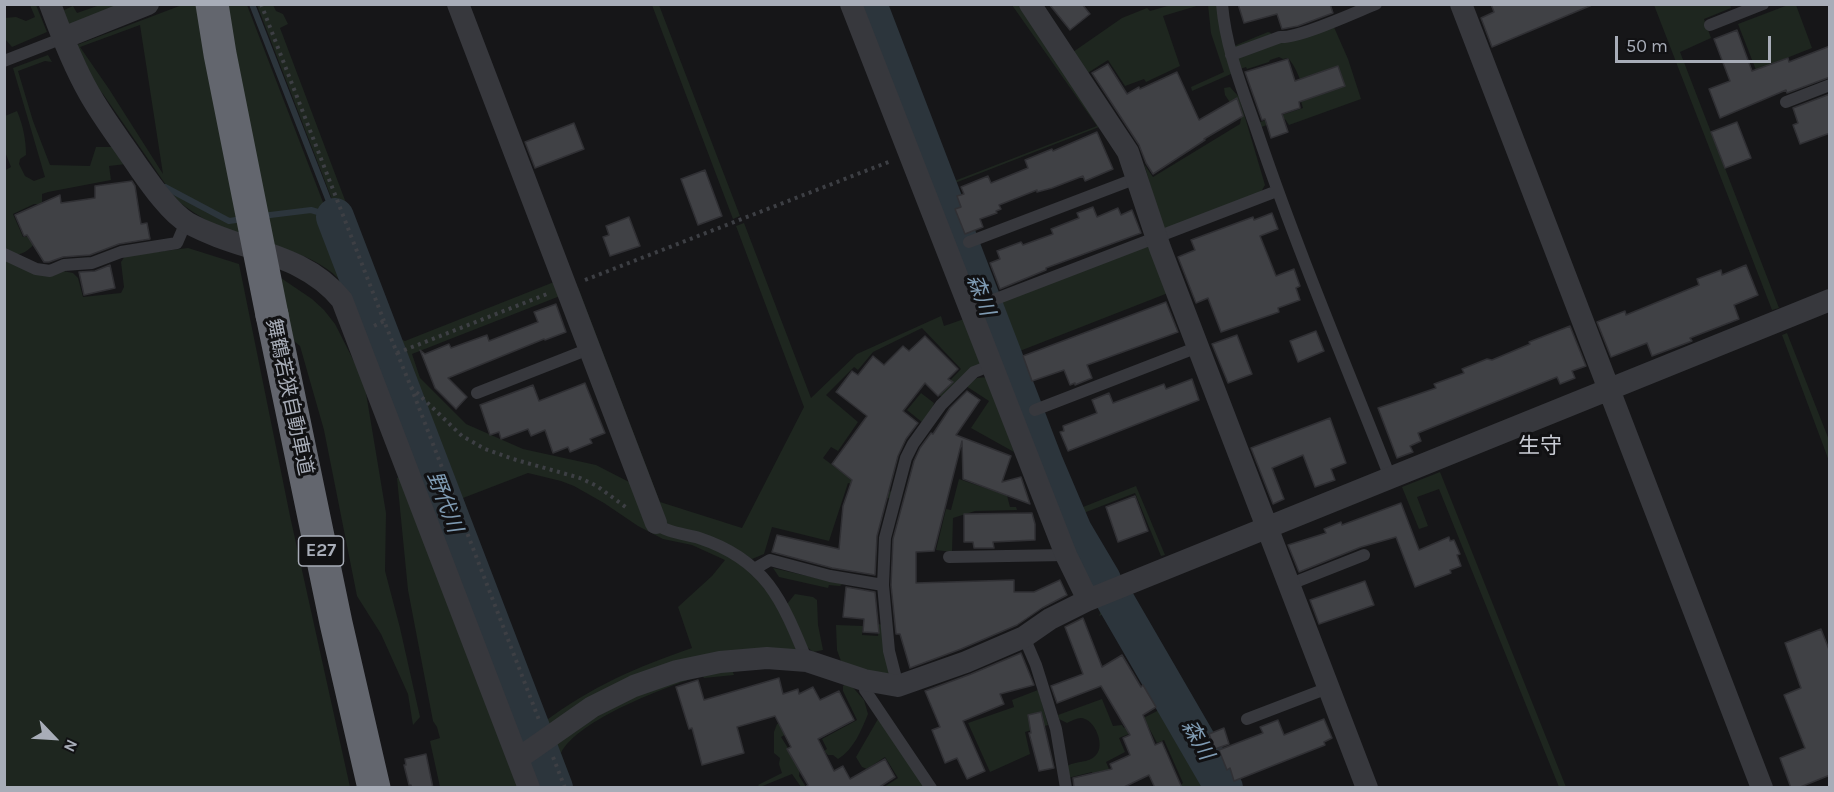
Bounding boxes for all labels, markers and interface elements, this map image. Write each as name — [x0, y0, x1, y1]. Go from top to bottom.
scale bar — [1618, 24, 1774, 62]
text: 50 m — [1626, 35, 1668, 57]
water label: 森川 — [961, 271, 999, 319]
street label: 舞鶴若狭自動車道 — [261, 316, 317, 478]
district label: 生守 — [1518, 434, 1562, 460]
water label: 野代川 — [421, 468, 467, 536]
road number: E27 — [298, 536, 344, 566]
north arrow — [24, 708, 84, 768]
water label: 森川 — [1176, 716, 1218, 764]
text: N — [60, 737, 82, 755]

